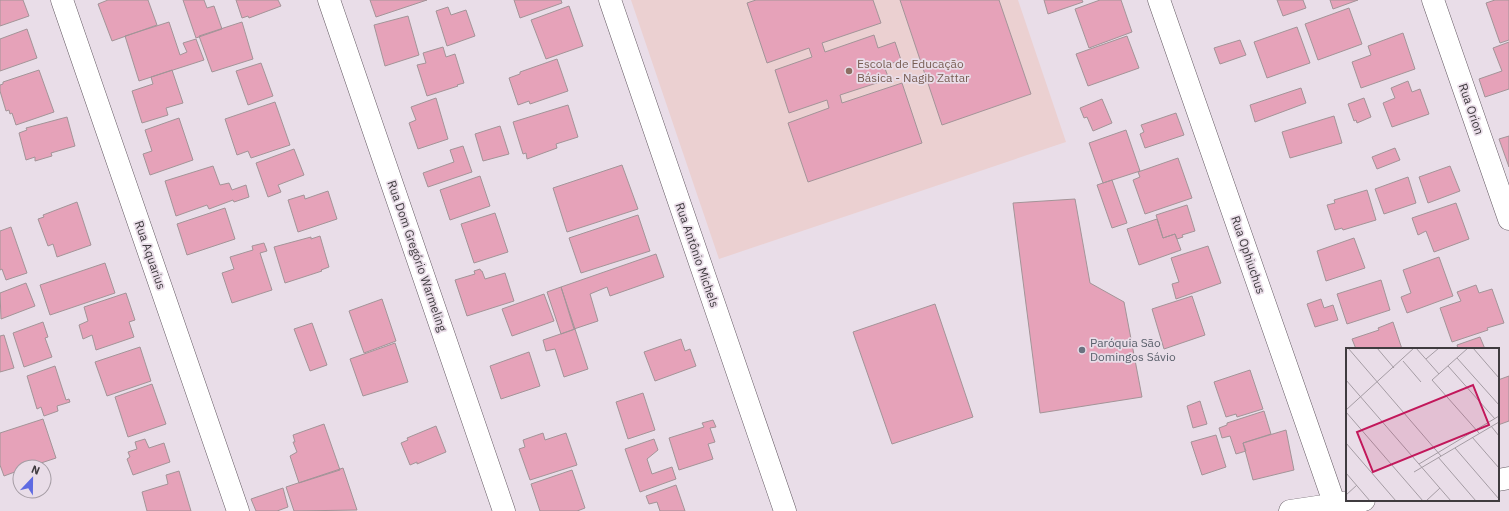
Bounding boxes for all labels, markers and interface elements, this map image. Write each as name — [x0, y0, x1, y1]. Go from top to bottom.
place label: Escola de Educação Básica - Nagib Zattar — [857, 56, 970, 85]
marker: Escola de Educação Básica - Nagib Zattar — [844, 66, 854, 76]
street label: Rua Orion — [1456, 81, 1487, 136]
street label: Rua Dom Gregório Warmeling — [385, 178, 451, 334]
street label: Rua Antônio Michels — [673, 200, 722, 309]
street label: Rua Ophiuchus — [1228, 214, 1269, 296]
street label: Rua Aquarius — [132, 219, 169, 291]
place label: Paróquia São Domingos Sávio — [1090, 335, 1176, 364]
marker: Paróquia São Domingos Sávio — [1077, 345, 1087, 355]
inset map — [1346, 348, 1499, 501]
north arrow — [12, 459, 52, 499]
text: N — [29, 462, 42, 478]

